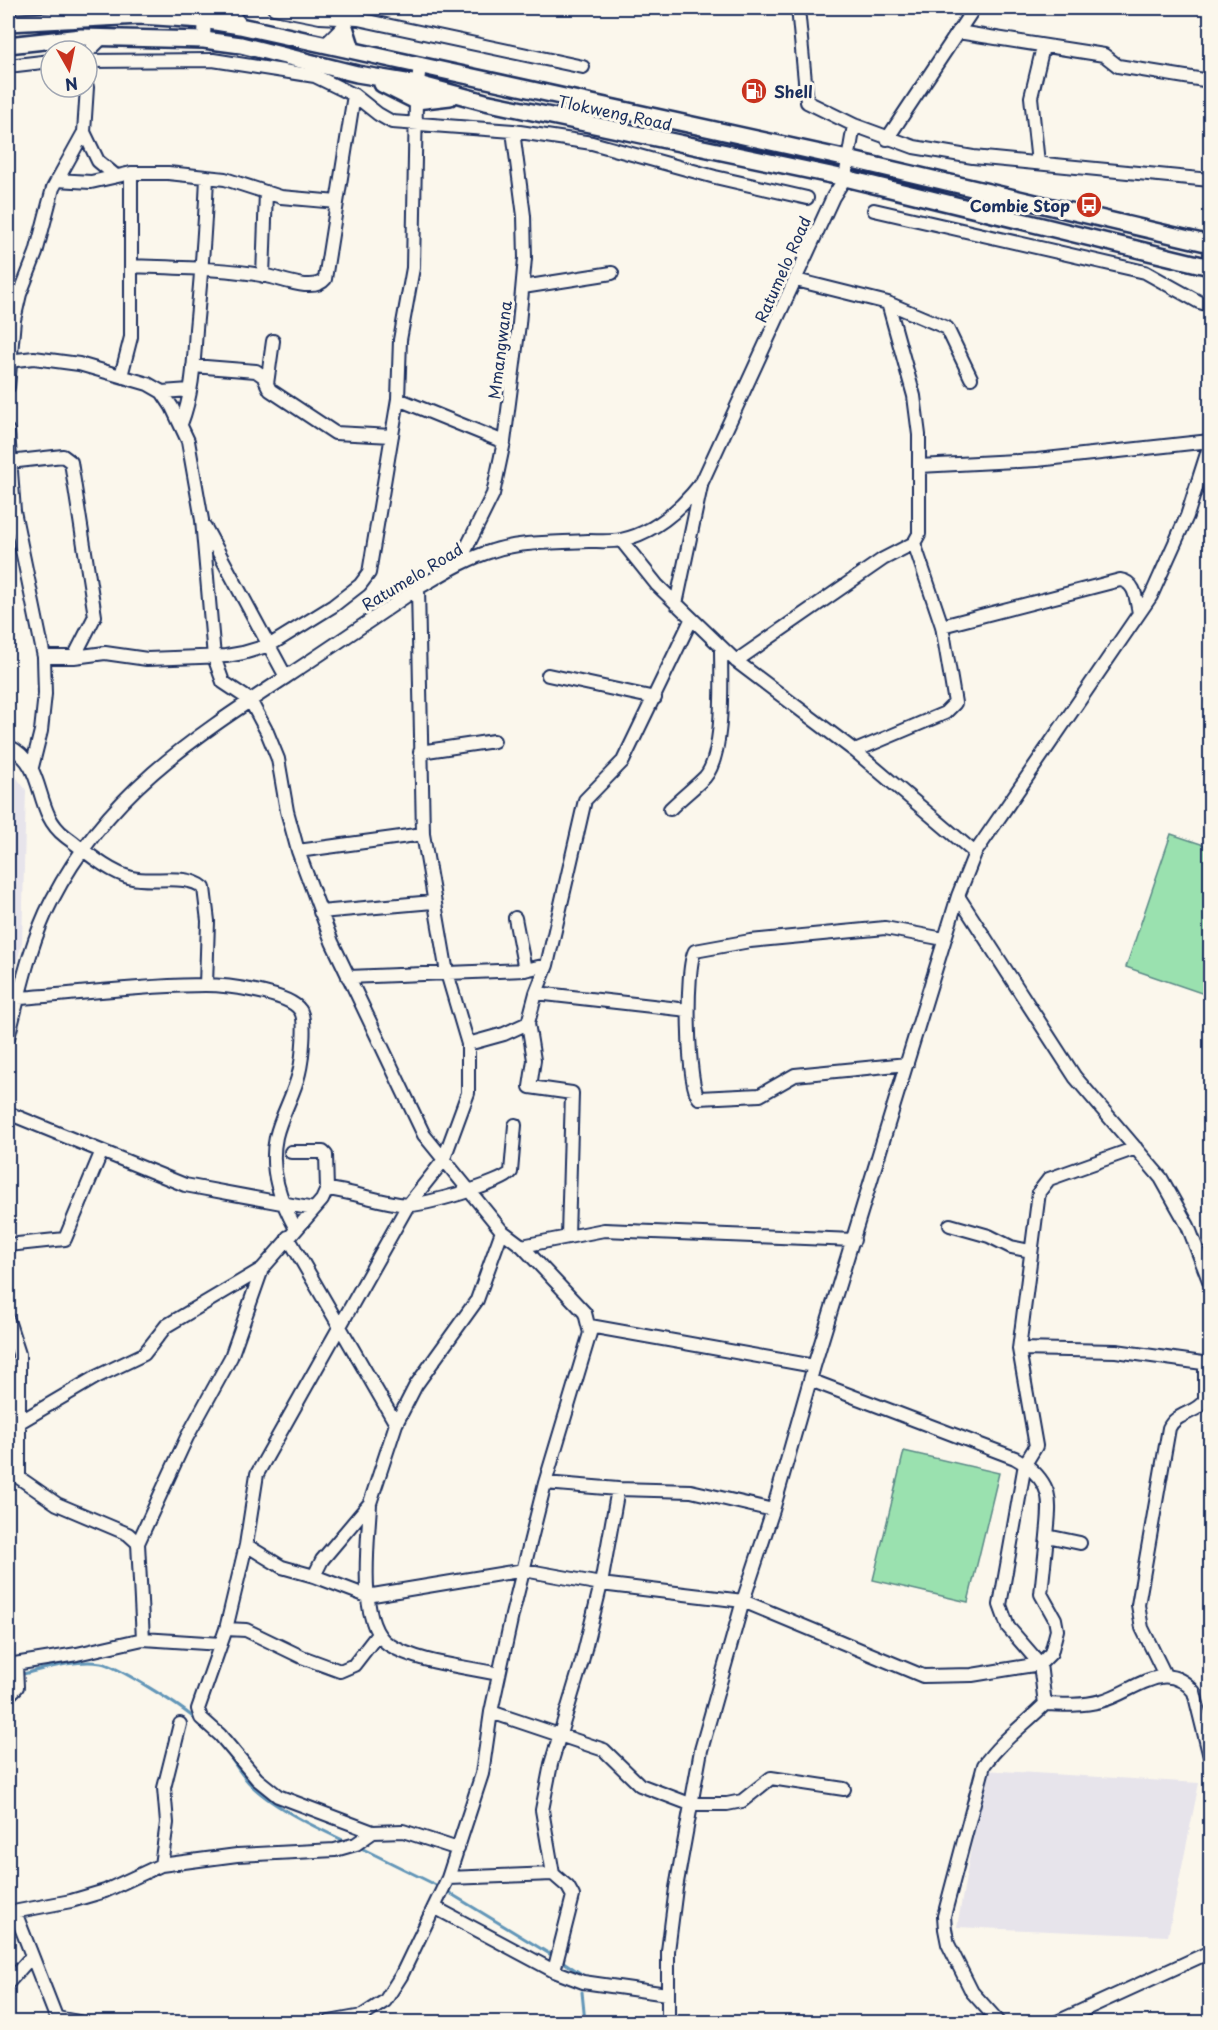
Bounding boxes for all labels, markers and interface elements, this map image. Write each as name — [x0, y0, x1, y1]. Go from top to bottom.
north arrow — [39, 39, 99, 99]
text: N — [63, 72, 80, 98]
fuel station icon: Shell — [739, 76, 769, 106]
place label: Shell — [774, 79, 813, 103]
street label: Tlokweng Road — [556, 88, 674, 136]
bus stop icon: Combie Stop — [1074, 190, 1104, 220]
place label: Combie Stop — [970, 193, 1070, 217]
street label: Ratumelo Road — [748, 212, 816, 326]
street label: Mmangwana — [481, 299, 517, 401]
street label: Ratumelo Road — [357, 536, 467, 616]

